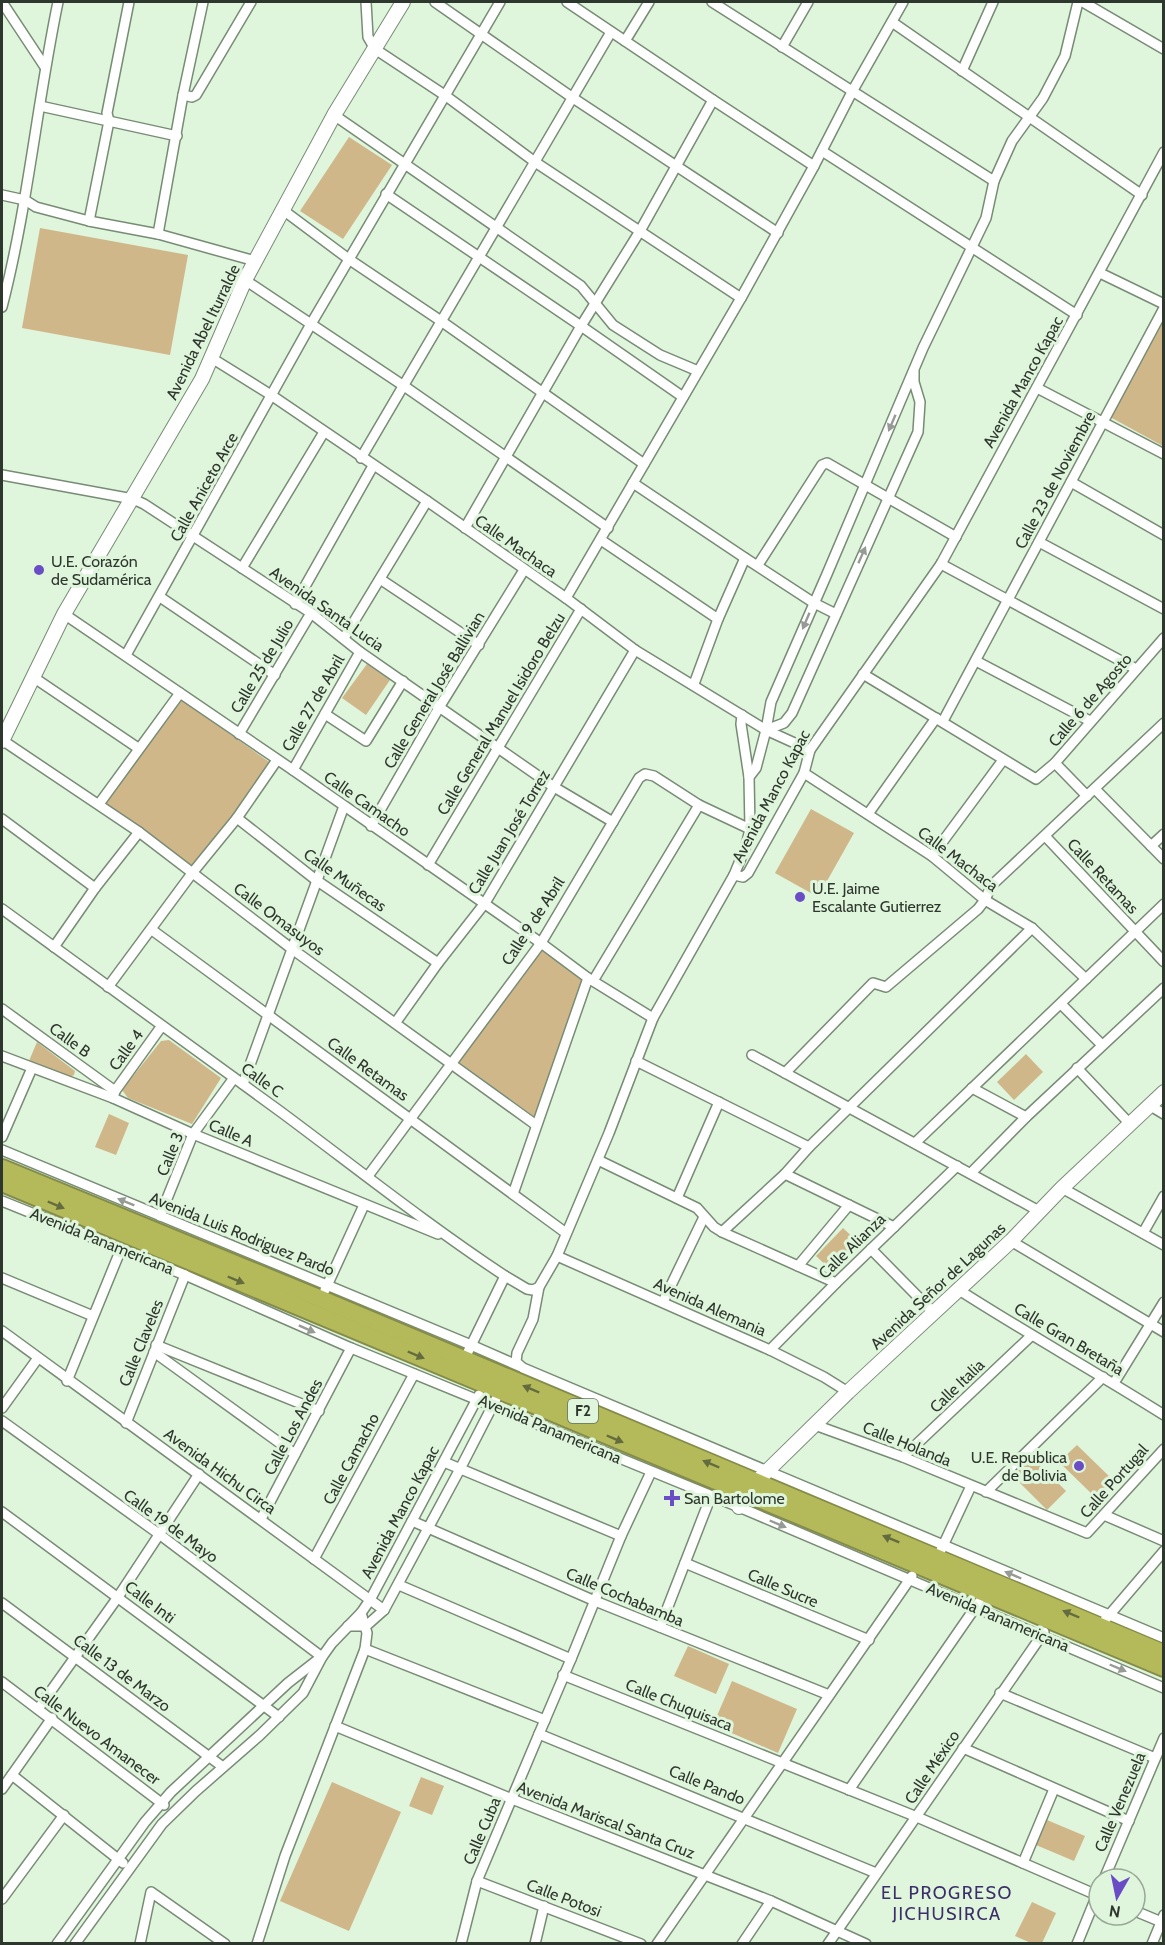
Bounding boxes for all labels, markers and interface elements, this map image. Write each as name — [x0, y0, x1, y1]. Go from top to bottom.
street label: Avenida Abel Iturralde — [162, 261, 244, 403]
street label: Avenida Manco Kapac — [979, 313, 1067, 451]
street label: Calle 23 de Noviembre — [1011, 408, 1099, 552]
one-way arrow — [887, 414, 896, 432]
street label: Calle Aniceto Arce — [166, 429, 242, 545]
street label: Calle Machaca — [471, 511, 561, 581]
one-way arrow — [858, 547, 867, 564]
place label: U.E. Corazón de Sudamérica — [51, 552, 152, 589]
marker: U.E. Corazón de Sudamérica — [32, 563, 46, 577]
street label: Avenida Santa Lucia — [266, 563, 388, 656]
street label: Calle General José Ballivian — [380, 608, 489, 772]
street label: Calle General Manuel Isidoro Belzu — [433, 609, 569, 819]
one-way arrow — [801, 613, 810, 630]
street label: Calle 25 de Julio — [226, 615, 298, 716]
street label: Calle 6 de Agosto — [1044, 649, 1136, 751]
street label: Calle 27 de Abril — [278, 651, 348, 755]
street label: Avenida Manco Kapac — [728, 726, 814, 866]
street label: Calle Juan José Torrez — [464, 766, 554, 898]
street label: Calle Camacho — [320, 767, 414, 841]
street label: Calle Machaca — [914, 823, 1002, 896]
street label: Calle Retamas — [1063, 835, 1143, 918]
street label: Calle Muñecas — [300, 844, 390, 916]
street label: Calle 9 de Abril — [497, 873, 569, 969]
street label: Calle Omasuyos — [230, 879, 329, 960]
place label: U.E. Jaime Escalante Gutierrez — [812, 879, 942, 916]
marker: U.E. Jaime Escalante Gutierrez — [793, 890, 807, 904]
street label: Calle B — [46, 1019, 95, 1062]
street label: Calle 4 — [105, 1026, 147, 1074]
street label: Calle Retamas — [324, 1033, 413, 1105]
street label: Calle C — [238, 1059, 287, 1101]
street label: Calle A — [206, 1115, 256, 1151]
street label: Calle 3 — [153, 1129, 187, 1179]
street label: Avenida Luis Rodriguez Pardo — [147, 1188, 337, 1280]
one-way arrow — [117, 1197, 135, 1207]
one-way arrow — [47, 1200, 65, 1210]
street label: Avenida Panamericana — [27, 1203, 177, 1279]
street label: Calle Alianza — [815, 1209, 890, 1283]
street label: Avenida Señor de Lagunas — [867, 1218, 1010, 1354]
street label: Avenida Alemania — [651, 1274, 769, 1340]
one-way arrow — [227, 1275, 245, 1285]
street label: Calle Claveles — [115, 1296, 167, 1389]
street label: Calle Gran Bretaña — [1011, 1299, 1128, 1379]
one-way arrow — [298, 1325, 316, 1334]
one-way arrow — [407, 1350, 425, 1360]
street label: Calle Italia — [926, 1355, 989, 1417]
street label: Calle Los Andes — [260, 1375, 326, 1478]
one-way arrow — [522, 1384, 540, 1393]
street label: Avenida Panamericana — [476, 1390, 625, 1468]
road number: F2 — [568, 1399, 598, 1423]
street label: Calle Camacho — [319, 1410, 383, 1508]
street label: Calle Holanda — [860, 1418, 954, 1470]
street label: Avenida Hichu Circa — [160, 1424, 280, 1518]
one-way arrow — [606, 1434, 623, 1443]
street label: Calle Portugal — [1076, 1440, 1152, 1522]
street label: Avenida Manco Kapac — [357, 1442, 443, 1582]
place label: U.E. Republica de Bolivia — [971, 1448, 1067, 1485]
one-way arrow — [702, 1459, 720, 1468]
marker: U.E. Republica de Bolivia — [1072, 1459, 1086, 1473]
street label: Calle 19 de Mayo — [120, 1485, 222, 1567]
place label: San Bartolome — [684, 1489, 785, 1508]
marker: San Bartolome — [665, 1491, 679, 1505]
one-way arrow — [770, 1519, 788, 1529]
one-way arrow — [882, 1534, 900, 1544]
street label: Calle Cochabamba — [563, 1564, 687, 1630]
street label: Calle Sucre — [745, 1565, 821, 1611]
one-way arrow — [1004, 1570, 1022, 1579]
street label: Calle Inti — [121, 1577, 179, 1627]
street label: Avenida Panamericana — [924, 1578, 1073, 1656]
one-way arrow — [1062, 1609, 1080, 1618]
street label: Calle 13 de Marzo — [70, 1630, 174, 1716]
one-way arrow — [1110, 1664, 1127, 1673]
street label: Calle Chuquisaca — [623, 1675, 736, 1735]
street label: Calle Nuevo Amanecer — [30, 1681, 165, 1789]
street label: Calle México — [900, 1726, 964, 1807]
street label: Calle Venezuela — [1090, 1749, 1150, 1855]
street label: Calle Pando — [666, 1761, 748, 1809]
street label: Avenida Mariscal Santa Cruz — [514, 1777, 698, 1863]
street label: Calle Cuba — [459, 1794, 505, 1868]
north arrow — [1087, 1867, 1147, 1927]
street label: Calle Potosi — [524, 1875, 604, 1921]
district label: EL PROGRESO JICHUSIRCA — [881, 1882, 1013, 1925]
text: N — [1108, 1901, 1122, 1922]

